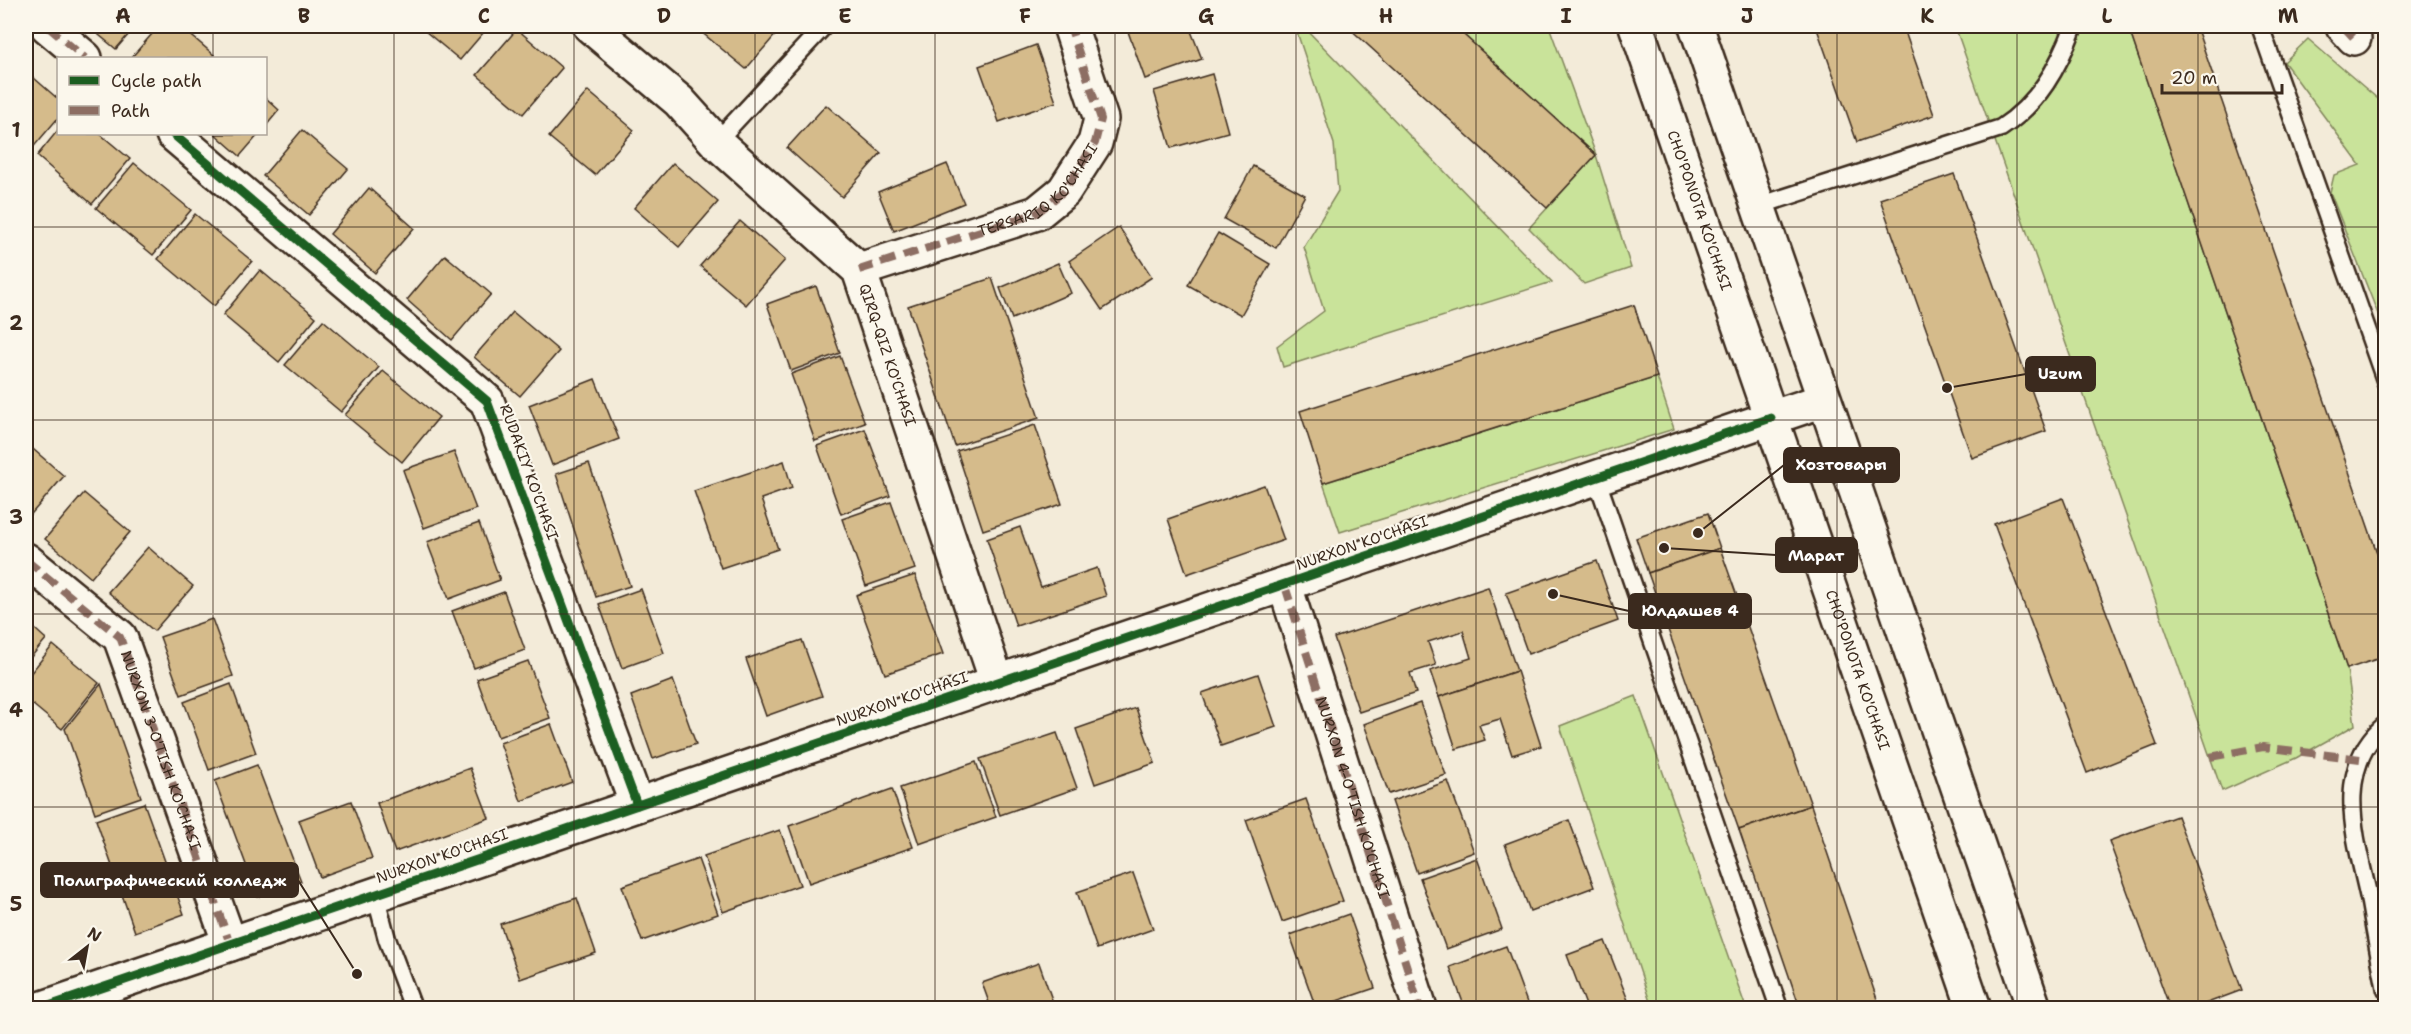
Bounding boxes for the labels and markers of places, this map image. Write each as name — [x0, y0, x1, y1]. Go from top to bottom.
callout: Uzum — [2026, 357, 2095, 391]
callout: Хозтовары — [1784, 448, 1899, 482]
callout: Марат — [1776, 538, 1857, 572]
callout: Юлдашев 4 — [1629, 594, 1751, 628]
callout: Полиграфический колледж — [41, 863, 298, 897]

